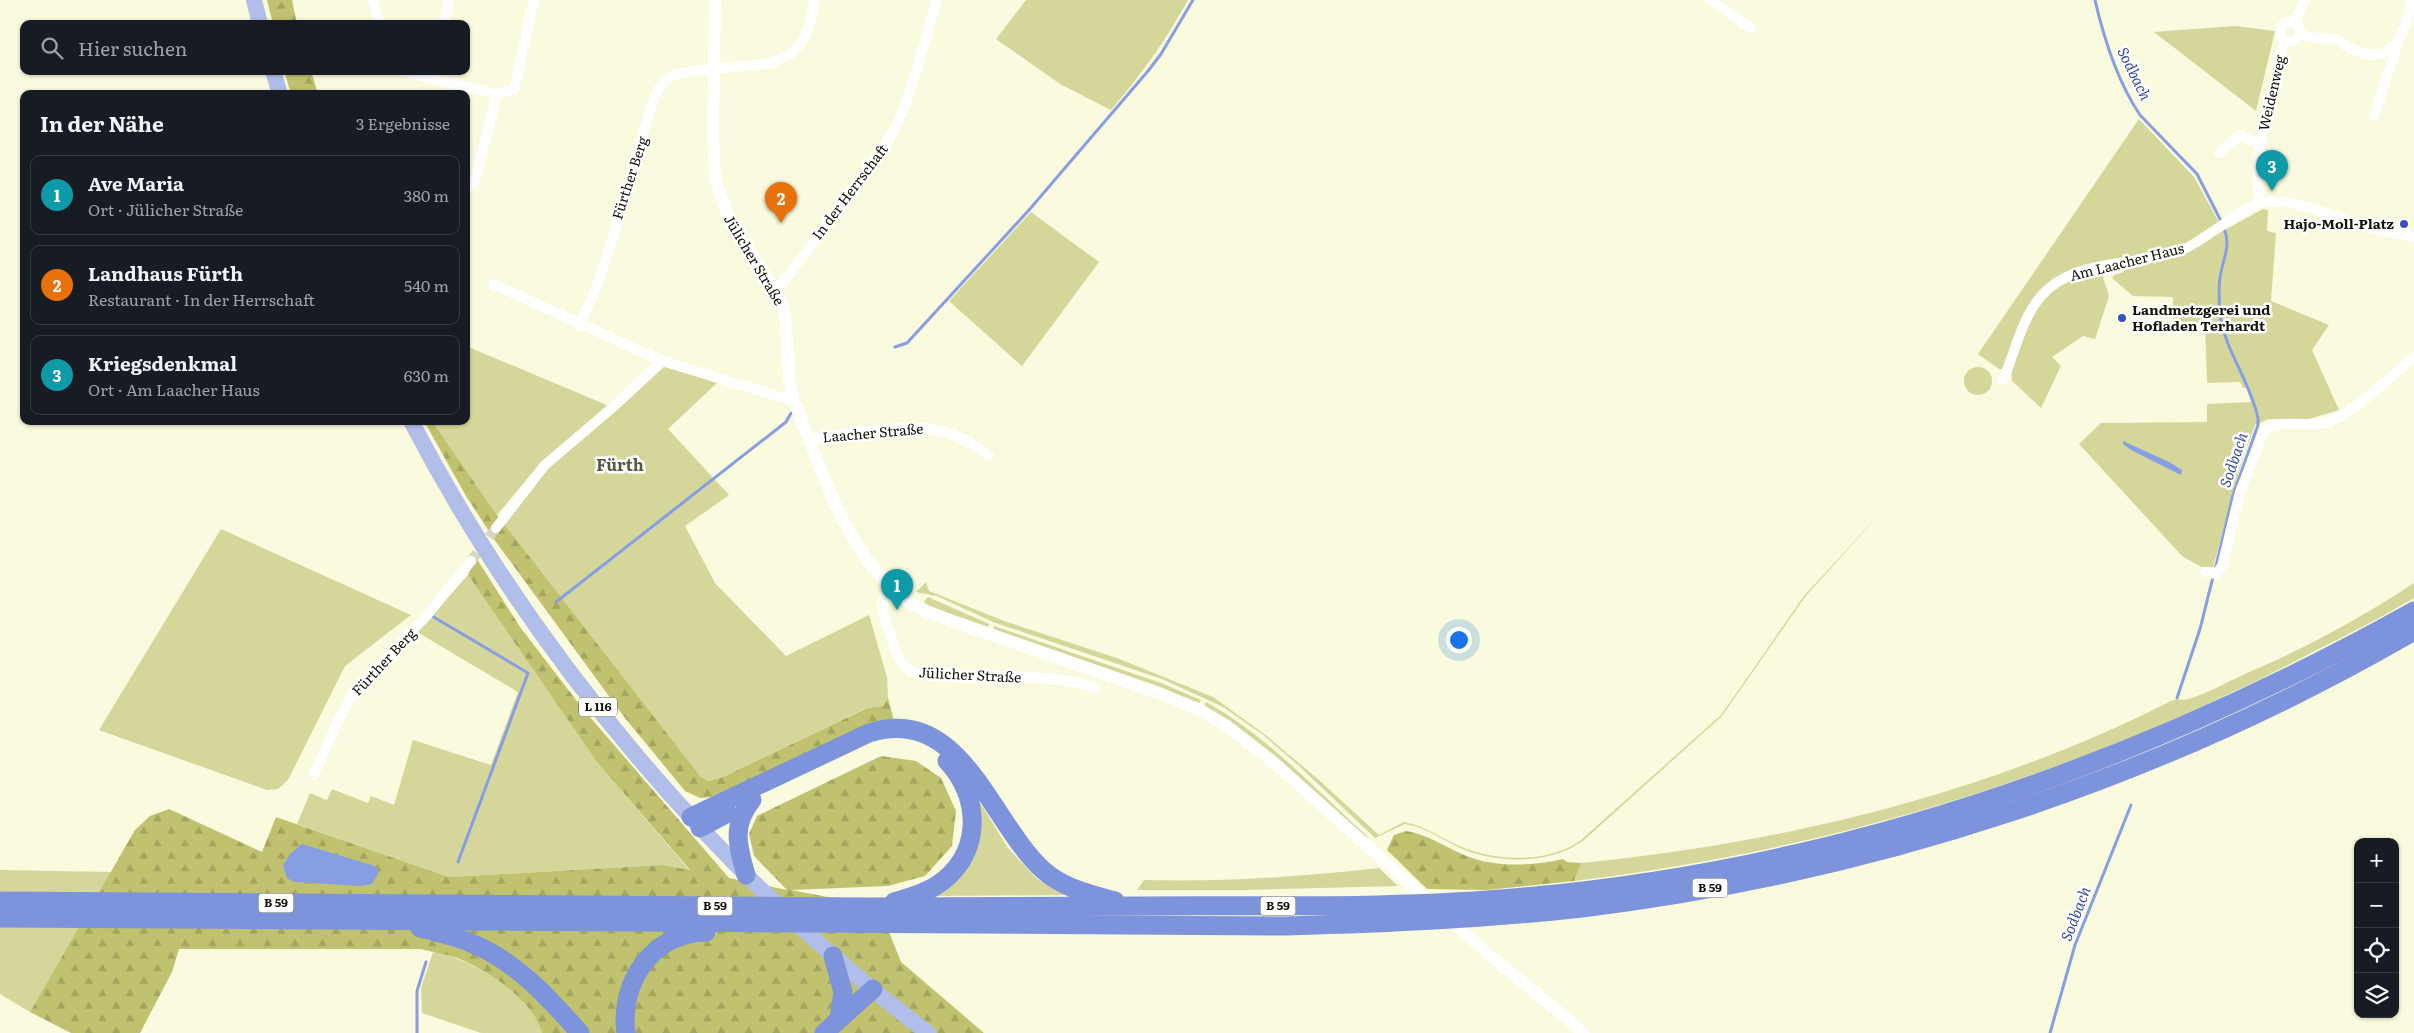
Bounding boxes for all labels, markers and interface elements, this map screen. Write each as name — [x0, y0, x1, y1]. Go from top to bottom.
search box — [20, 20, 470, 75]
icon: search — [38, 34, 66, 62]
text: Hier suchen — [78, 34, 187, 62]
water label: Sodbach — [2113, 43, 2158, 104]
street label: Weidenweg — [2253, 53, 2289, 133]
text: In der Nähe — [40, 107, 164, 138]
text: 3 Ergebnisse — [356, 111, 450, 135]
street label: Fürther Berg — [606, 134, 652, 222]
street label: In der Herrschaft — [807, 139, 892, 243]
pin: 3 — [2256, 150, 2288, 191]
text: Ave Maria — [88, 169, 184, 197]
pin: 2 — [765, 182, 797, 223]
text: 1 — [54, 183, 60, 207]
text: 380 m — [404, 183, 449, 207]
text: Ort · Jülicher Straße — [88, 197, 243, 221]
street label: Jülicher Straße — [720, 210, 790, 309]
place label: Hajo-Moll-Platz — [2283, 213, 2395, 233]
marker: Hajo-Moll-Platz — [2398, 218, 2410, 230]
street label: Am Laacher Haus — [2068, 237, 2186, 285]
text: Landhaus Fürth — [88, 259, 243, 287]
text: 2 — [53, 273, 61, 297]
text: 540 m — [404, 273, 449, 297]
text: Restaurant · In der Herrschaft — [88, 287, 315, 311]
place label: Landmetzgerei und Hofladen Terhardt — [2132, 299, 2271, 335]
marker: Landmetzgerei und Hofladen Terhardt — [2116, 312, 2128, 324]
text: Kriegsdenkmal — [88, 349, 237, 377]
text: 3 — [53, 363, 61, 387]
text: 630 m — [404, 363, 449, 387]
text: Ort · Am Laacher Haus — [88, 377, 260, 401]
street label: Laacher Straße — [822, 418, 924, 446]
water label: Sodbach — [2212, 429, 2253, 490]
district label: Fürth — [596, 452, 644, 476]
pin: 1 — [881, 569, 913, 610]
street label: Fürther Berg — [347, 623, 420, 700]
your location — [1446, 627, 1472, 653]
street label: Jülicher Straße — [918, 661, 1022, 687]
road number: L 116 — [579, 698, 617, 716]
map controls — [2354, 838, 2399, 1018]
button: + — [2354, 838, 2399, 883]
road number: B 59 — [1692, 878, 1728, 898]
water label: Sodbach — [2054, 883, 2096, 944]
button: − — [2354, 883, 2399, 928]
road number: B 59 — [258, 894, 294, 912]
road number: B 59 — [698, 896, 732, 916]
road number: B 59 — [1260, 896, 1296, 916]
button: locate — [2354, 928, 2399, 973]
button: layers — [2354, 973, 2399, 1018]

